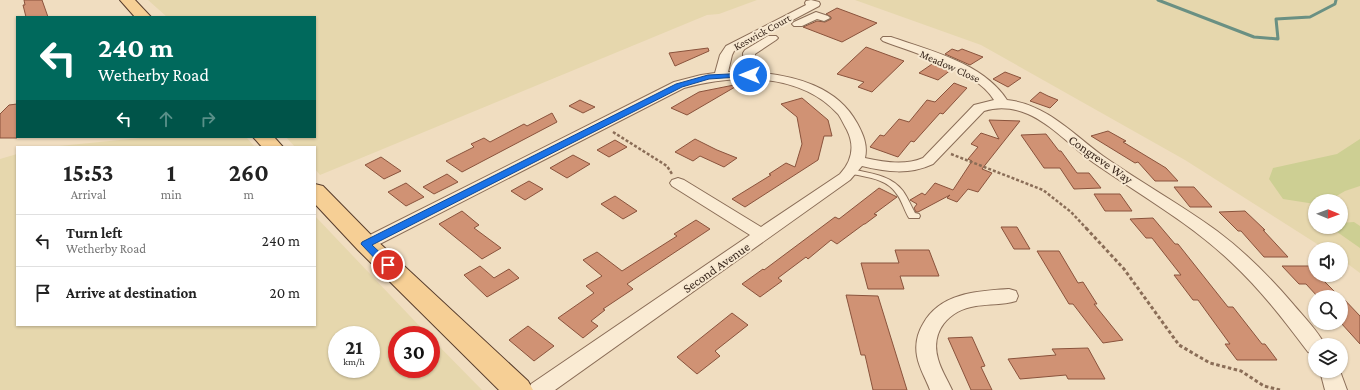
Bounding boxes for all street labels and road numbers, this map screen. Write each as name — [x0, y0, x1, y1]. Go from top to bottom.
street label: Keswick Court — [731, 11, 793, 53]
street label: Meadow Close — [918, 47, 982, 85]
street label: Congreve Way — [1066, 132, 1136, 188]
street label: Second Avenue — [680, 239, 753, 296]

